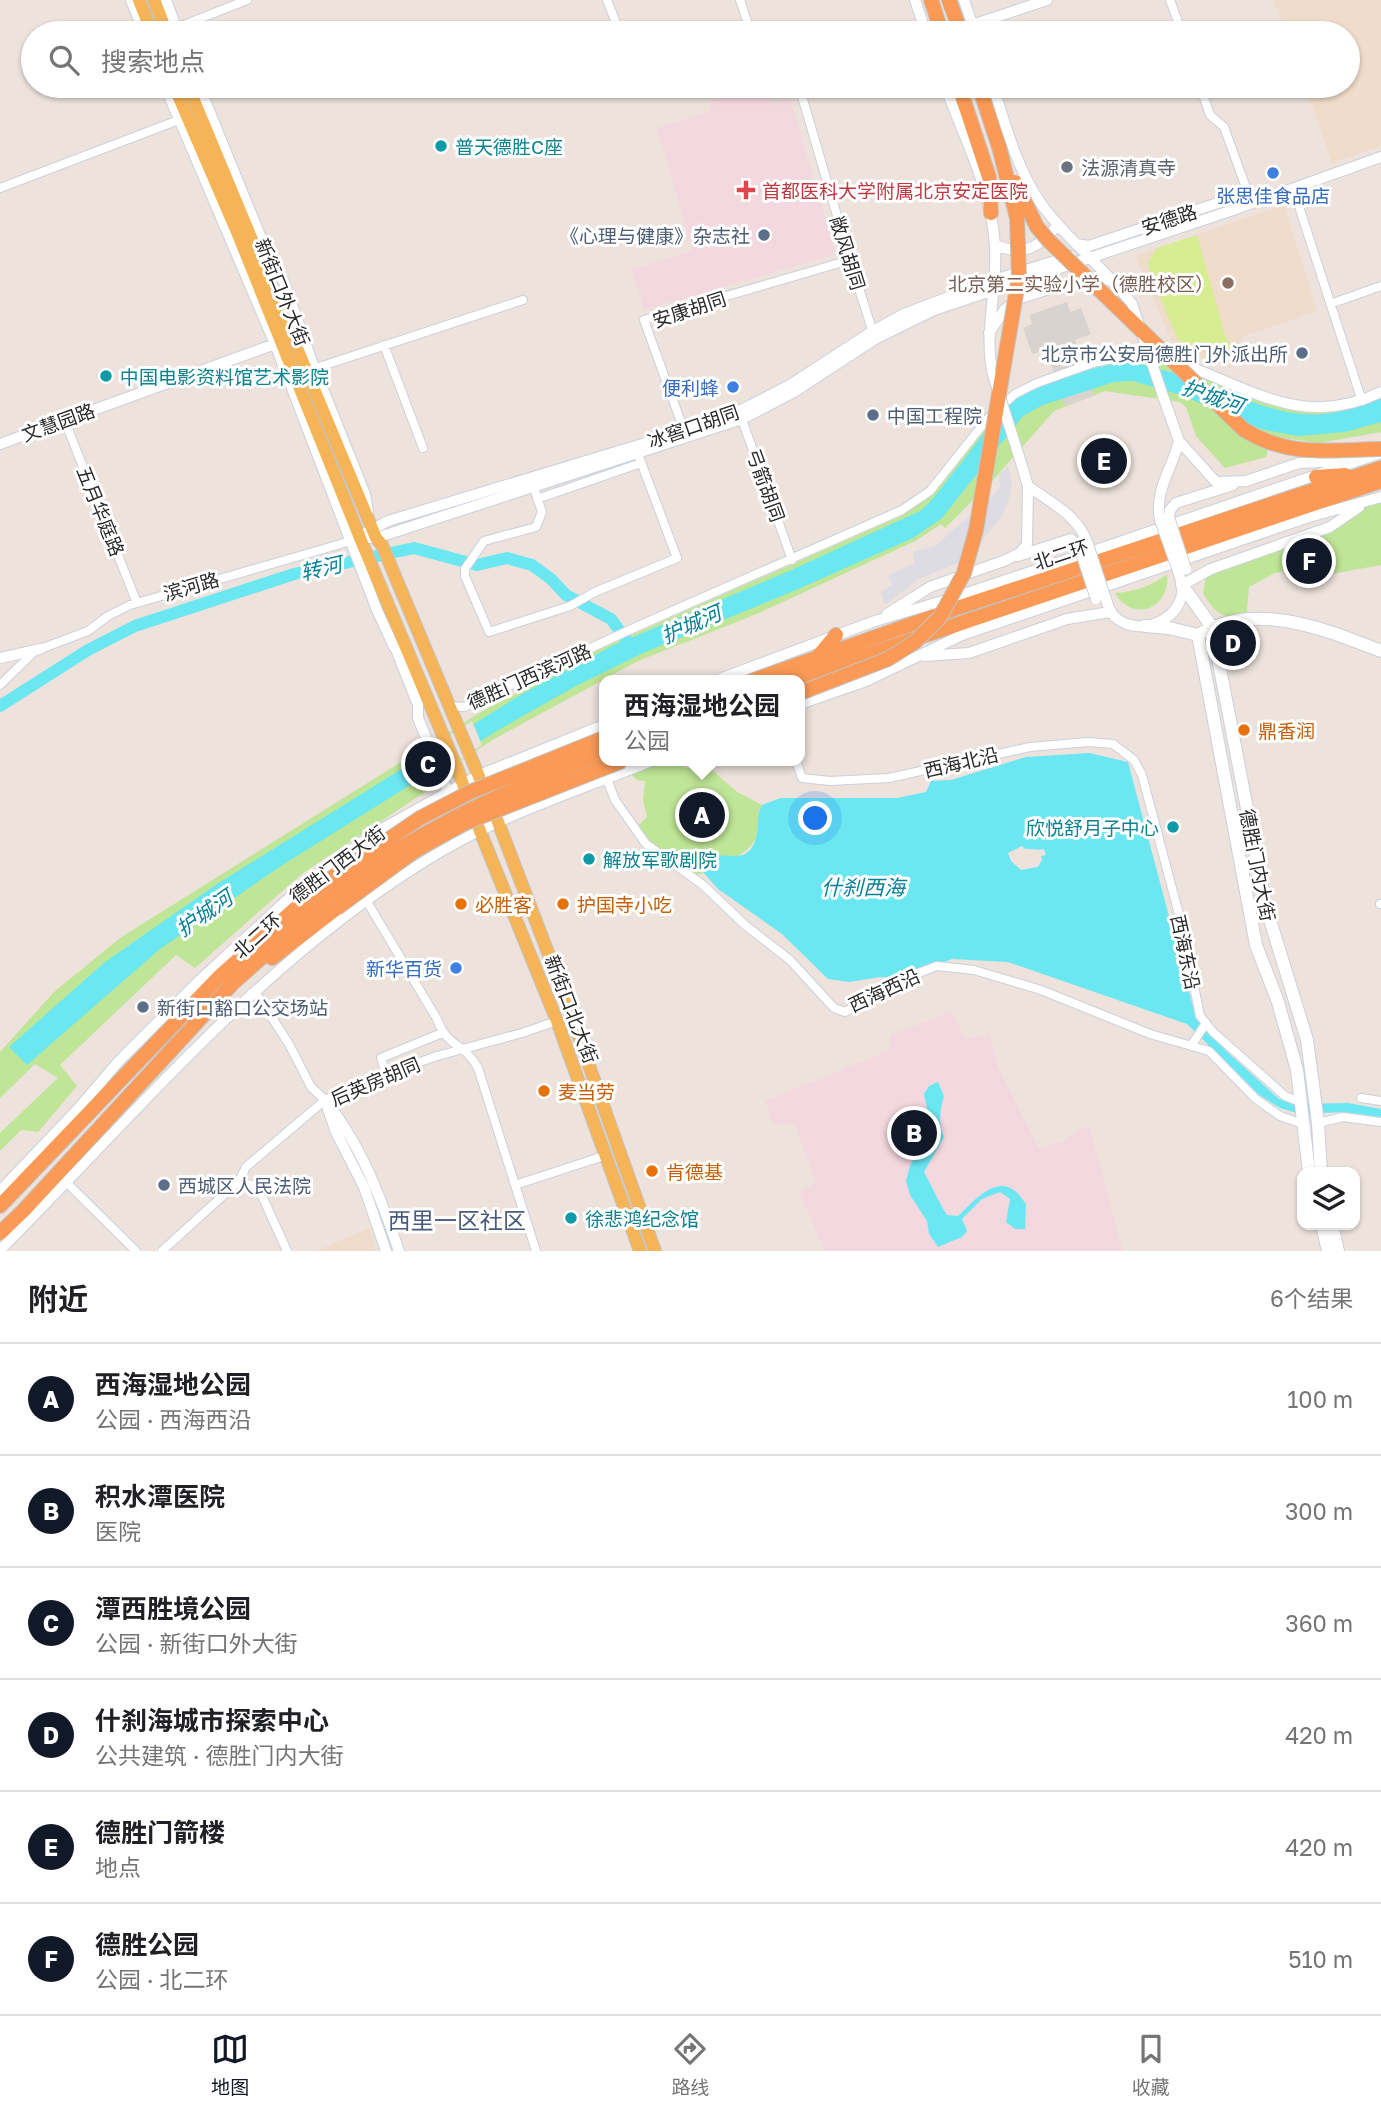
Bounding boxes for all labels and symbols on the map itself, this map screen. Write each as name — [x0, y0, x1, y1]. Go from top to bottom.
place label: 普天德胜C座 — [455, 135, 563, 158]
marker: 普天德胜C座 — [433, 138, 449, 154]
place label: 法源清真寺 — [1081, 156, 1176, 179]
marker: 法源清真寺 — [1059, 159, 1075, 175]
marker: 张思佳食品店 — [1265, 165, 1281, 181]
place label: 首都医科大学附属北京安定医院 — [762, 179, 1028, 202]
marker: 首都医科大学附属北京安定医院 — [736, 180, 756, 200]
place label: 张思佳食品店 — [1216, 184, 1330, 207]
street label: 安德路 — [1138, 199, 1200, 239]
street label: 敞风胡同 — [826, 213, 870, 293]
place label: 《心理与健康》杂志社 — [560, 224, 750, 247]
marker: 《心理与健康》杂志社 — [756, 227, 772, 243]
street label: 新街口外大街 — [251, 235, 315, 349]
place label: 北京第二实验小学（德胜校区） — [948, 272, 1214, 295]
marker: 北京第二实验小学（德胜校区） — [1220, 275, 1236, 291]
street label: 安康胡同 — [649, 286, 729, 332]
place label: 北京市公安局德胜门外派出所 — [1041, 342, 1288, 365]
marker: 北京市公安局德胜门外派出所 — [1294, 345, 1310, 361]
place label: 中国电影资料馆艺术影院 — [120, 365, 329, 388]
marker: 中国电影资料馆艺术影院 — [98, 368, 114, 384]
water label: 护城河 — [1179, 373, 1251, 420]
place label: 便利蜂 — [662, 376, 719, 399]
marker: 便利蜂 — [725, 379, 741, 395]
street label: 文慧园路 — [18, 398, 98, 446]
street label: 冰窖口胡同 — [644, 400, 742, 452]
place label: 中国工程院 — [887, 404, 982, 427]
marker: 中国工程院 — [865, 407, 881, 423]
pin: E — [1081, 435, 1127, 487]
street label: 弓箭胡同 — [742, 445, 790, 525]
street label: 五月华庭路 — [73, 463, 129, 559]
street label: 北二环 — [1030, 534, 1092, 574]
pin: F — [1286, 535, 1332, 587]
water label: 转河 — [298, 550, 348, 585]
street label: 滨河路 — [160, 567, 222, 605]
water label: 护城河 — [657, 598, 729, 649]
pin: D — [1210, 617, 1256, 669]
street label: 德胜门西滨河路 — [464, 638, 594, 714]
place label: 鼎香润 — [1258, 719, 1315, 742]
marker: 鼎香润 — [1236, 722, 1252, 738]
pin: C — [405, 738, 451, 790]
street label: 西海北沿 — [921, 742, 1001, 782]
pin: A — [679, 789, 725, 841]
your location — [798, 801, 832, 835]
street label: 德胜门内大街 — [1236, 807, 1280, 923]
place label: 欣悦舒月子中心 — [1026, 816, 1159, 839]
marker: 欣悦舒月子中心 — [1165, 819, 1181, 835]
street label: 德胜门西大街 — [285, 821, 389, 907]
place label: 解放军歌剧院 — [603, 848, 717, 871]
marker: 解放军歌剧院 — [581, 851, 597, 867]
water label: 什刹西海 — [821, 874, 908, 900]
water label: 护城河 — [171, 882, 241, 942]
place label: 必胜客 — [475, 893, 532, 916]
place label: 护国寺小吃 — [577, 893, 672, 916]
marker: 必胜客 — [453, 896, 469, 912]
marker: 护国寺小吃 — [555, 896, 571, 912]
street label: 北二环 — [228, 907, 286, 963]
street label: 西海东沿 — [1167, 912, 1205, 992]
street label: 新街口北大街 — [541, 952, 603, 1066]
place label: 新华百货 — [366, 957, 442, 980]
marker: 新华百货 — [448, 960, 464, 976]
street label: 西海西沿 — [845, 964, 923, 1016]
place label: 新街口豁口公交场站 — [157, 996, 328, 1019]
marker: 新街口豁口公交场站 — [135, 999, 151, 1015]
street label: 后英房胡同 — [327, 1052, 423, 1110]
place label: 麦当劳 — [558, 1080, 615, 1103]
marker: 麦当劳 — [536, 1083, 552, 1099]
pin: B — [891, 1107, 937, 1159]
place label: 肯德基 — [666, 1160, 723, 1183]
marker: 肯德基 — [644, 1163, 660, 1179]
place label: 西城区人民法院 — [178, 1174, 311, 1197]
marker: 西城区人民法院 — [156, 1177, 172, 1193]
district label: 西里一区社区 — [388, 1206, 526, 1234]
place label: 徐悲鸿纪念馆 — [585, 1207, 699, 1230]
marker: 徐悲鸿纪念馆 — [563, 1210, 579, 1226]

